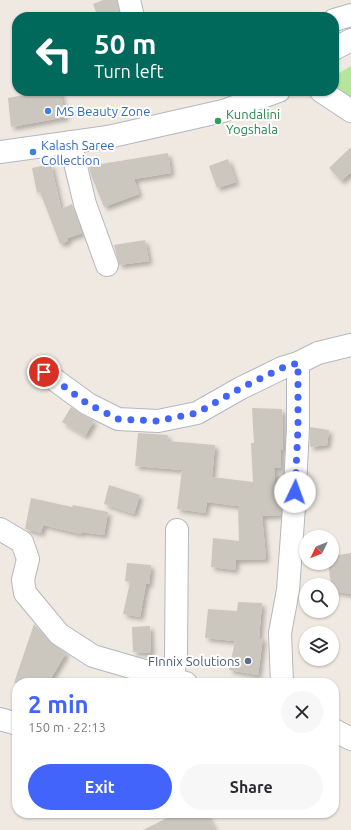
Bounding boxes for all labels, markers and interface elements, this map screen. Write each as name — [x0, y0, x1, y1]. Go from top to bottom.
icon: left — [28, 28, 80, 80]
text: 50 m — [94, 28, 156, 59]
text: Turn left — [94, 61, 164, 81]
place label: MS Beauty Zone — [56, 104, 150, 118]
marker: MS Beauty Zone — [43, 106, 53, 116]
place label: Kundalini Yogshala — [226, 107, 280, 136]
marker: Kundalini Yogshala — [213, 116, 223, 126]
place label: Kalash Saree Collection — [41, 138, 115, 167]
marker: Kalash Saree Collection — [28, 147, 38, 157]
pin — [27, 355, 61, 389]
icon: arrive — [33, 361, 55, 383]
position arrow — [274, 471, 316, 513]
north arrow — [299, 530, 339, 570]
map controls — [299, 530, 339, 666]
button: search — [299, 578, 339, 618]
button: layers — [299, 626, 339, 666]
place label: FInnix Solutions — [148, 654, 240, 668]
marker: FInnix Solutions — [243, 656, 253, 666]
text: 2 min — [28, 691, 89, 718]
button: close — [281, 691, 323, 733]
text: 150 m · 22:13 — [28, 720, 106, 734]
button: Exit — [28, 764, 172, 810]
button: Share — [180, 764, 323, 810]

